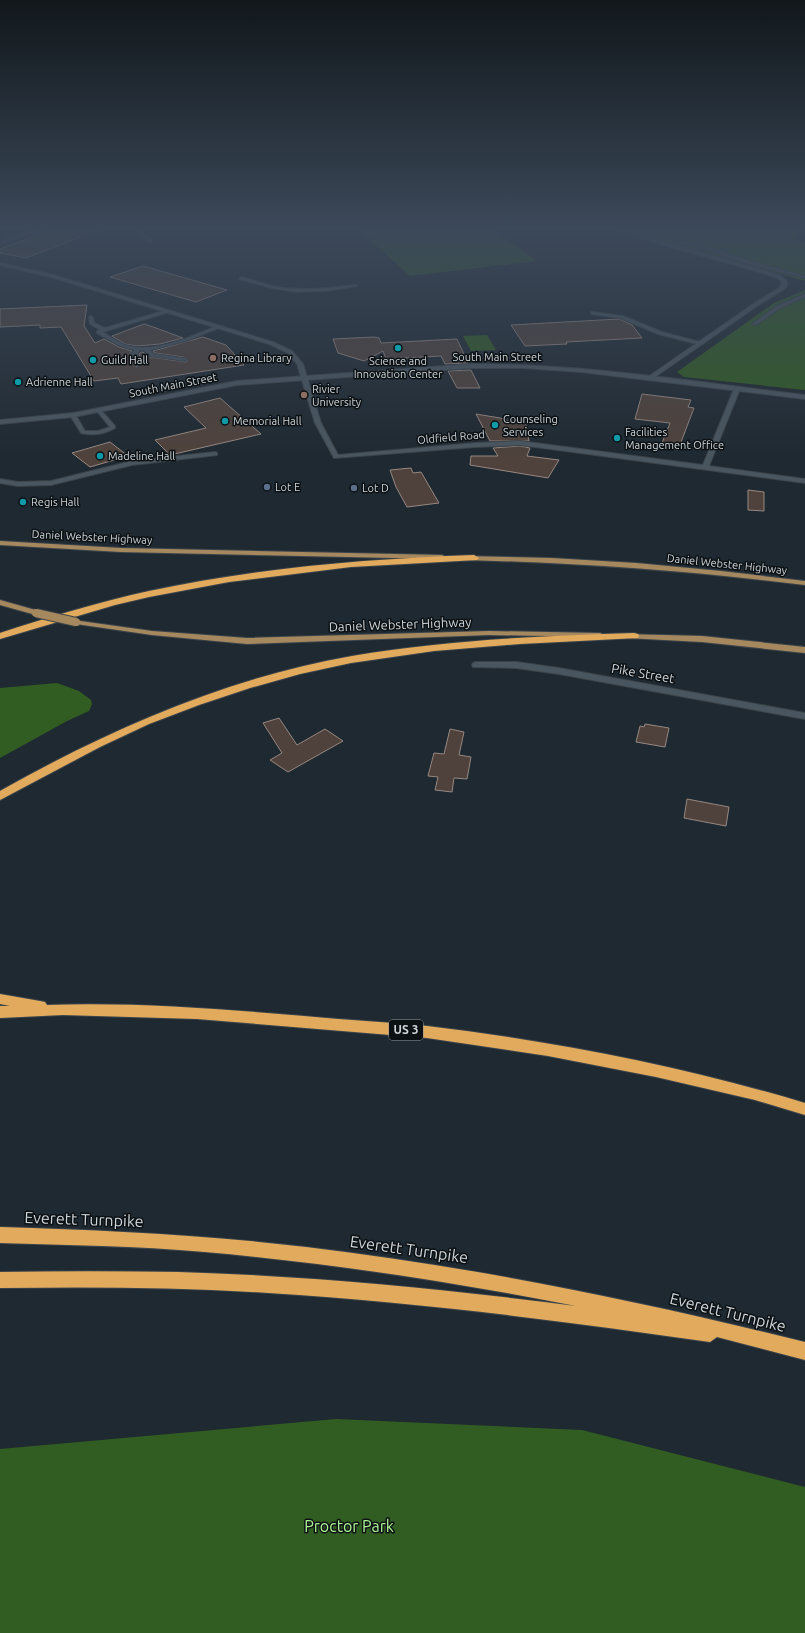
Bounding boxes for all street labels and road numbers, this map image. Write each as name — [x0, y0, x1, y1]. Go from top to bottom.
street label: South Main Street — [452, 351, 542, 363]
street label: South Main Street — [128, 370, 218, 399]
street label: Oldfield Road — [417, 428, 485, 446]
street label: Daniel Webster Highway — [31, 528, 153, 546]
street label: Daniel Webster Highway — [666, 552, 788, 576]
street label: Daniel Webster Highway — [329, 615, 471, 633]
street label: Pike Street — [610, 661, 676, 685]
road number: US 3 — [389, 1020, 423, 1040]
street label: Everett Turnpike — [24, 1208, 144, 1230]
street label: Everett Turnpike — [349, 1232, 469, 1266]
street label: Everett Turnpike — [668, 1289, 788, 1335]

